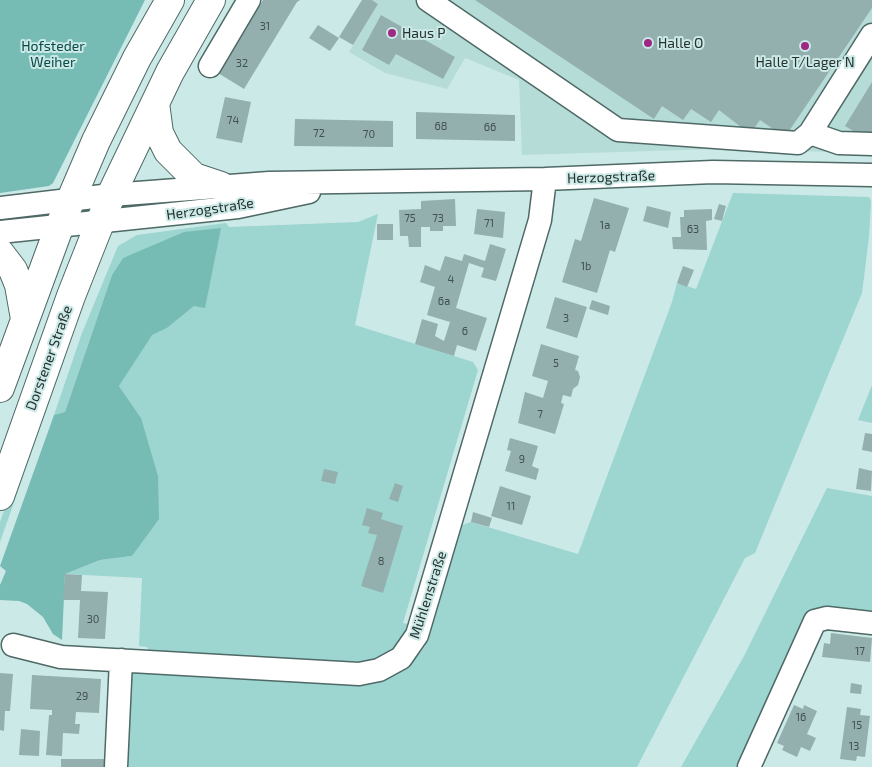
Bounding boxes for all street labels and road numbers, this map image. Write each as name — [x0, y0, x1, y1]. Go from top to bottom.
street label: Herzogstraße — [567, 167, 655, 187]
street label: Herzogstraße — [165, 195, 255, 223]
street label: Dorstener Straße — [22, 303, 76, 413]
street label: Mühlenstraße — [406, 549, 450, 641]

